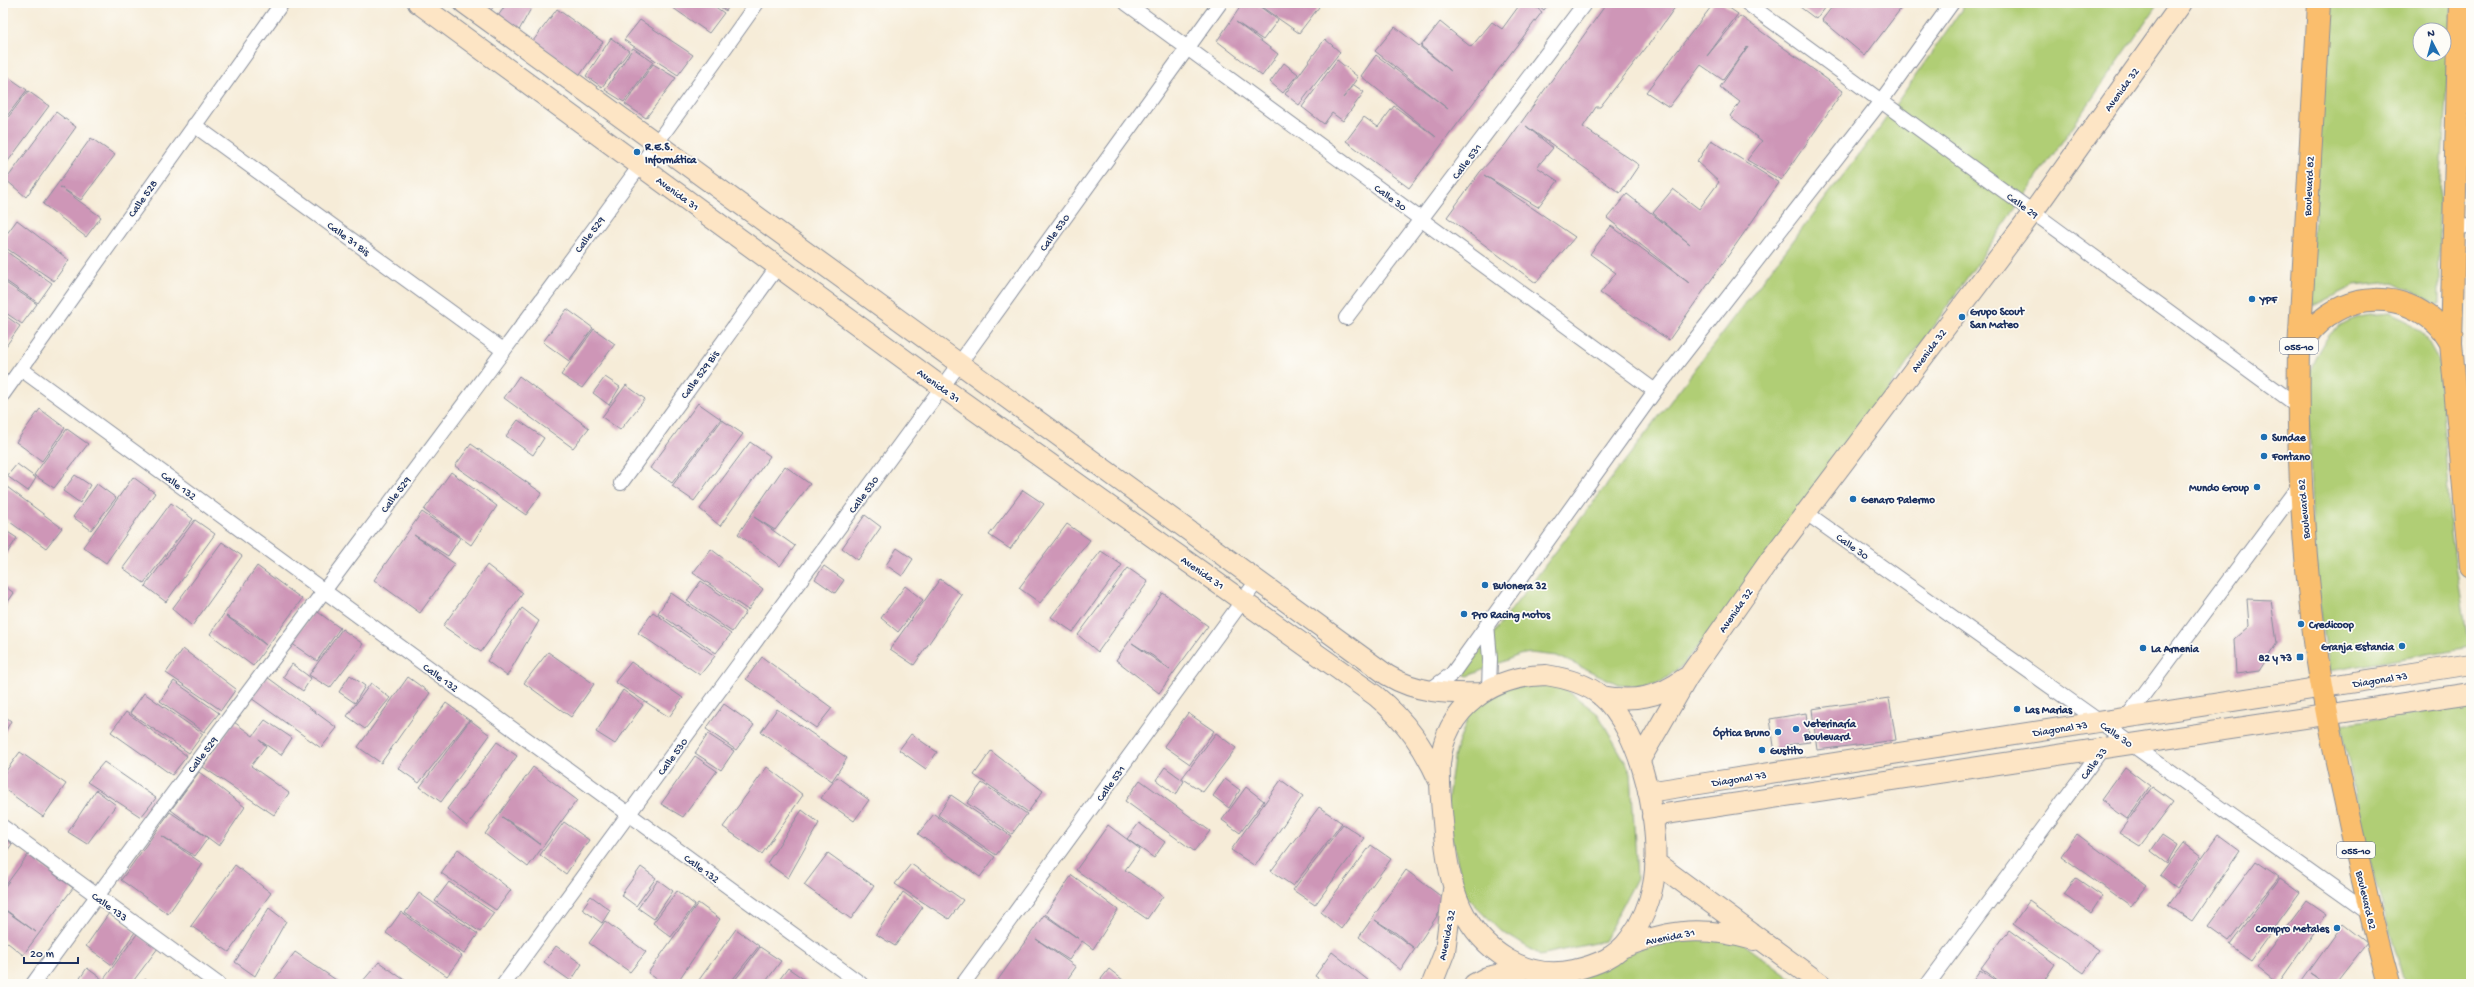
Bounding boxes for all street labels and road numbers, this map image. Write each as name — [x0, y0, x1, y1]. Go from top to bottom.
street label: Avenida 32 — [2103, 66, 2143, 114]
street label: Calle 531 — [1450, 142, 1485, 182]
street label: Boulevard 82 — [2302, 155, 2318, 217]
street label: Avenida 31 — [653, 175, 701, 214]
street label: Calle 528 — [127, 178, 161, 220]
street label: Calle 30 — [1371, 183, 1408, 214]
street label: Calle 29 — [2004, 191, 2040, 222]
street label: Calle 530 — [1038, 212, 1073, 254]
street label: Calle 529 — [573, 214, 608, 256]
street label: Calle 31 Bis — [324, 220, 372, 260]
street label: Avenida 32 — [1909, 327, 1950, 375]
road number: 055-10 — [2280, 338, 2318, 354]
street label: Calle 529 Bis — [679, 348, 723, 402]
street label: Avenida 31 — [914, 367, 962, 406]
street label: Calle 132 — [158, 470, 198, 504]
street label: Calle 529 — [379, 474, 414, 516]
street label: Calle 530 — [847, 474, 882, 516]
street label: Boulevard 82 — [2296, 478, 2314, 540]
street label: Calle 30 — [1833, 532, 1871, 563]
street label: Avenida 31 — [1178, 554, 1226, 593]
street label: Avenida 32 — [1717, 586, 1756, 635]
street label: Calle 132 — [420, 662, 460, 696]
street label: Diagonal 73 — [2351, 671, 2409, 691]
street label: Diagonal 73 — [2031, 720, 2089, 740]
street label: Calle 30 — [2097, 720, 2135, 751]
street label: Calle 529 — [186, 734, 221, 776]
street label: Calle 530 — [656, 736, 691, 778]
street label: Calle 33 — [2079, 746, 2111, 782]
street label: Calle 531 — [1095, 764, 1129, 804]
street label: Diagonal 73 — [1710, 770, 1768, 790]
road number: 055-10 — [2337, 842, 2375, 858]
street label: Calle 132 — [681, 853, 721, 887]
street label: Boulevard 82 — [2352, 869, 2378, 932]
street label: Calle 133 — [89, 891, 129, 925]
street label: Avenida 32 — [1437, 909, 1459, 962]
street label: Avenida 31 — [1645, 927, 1696, 949]

